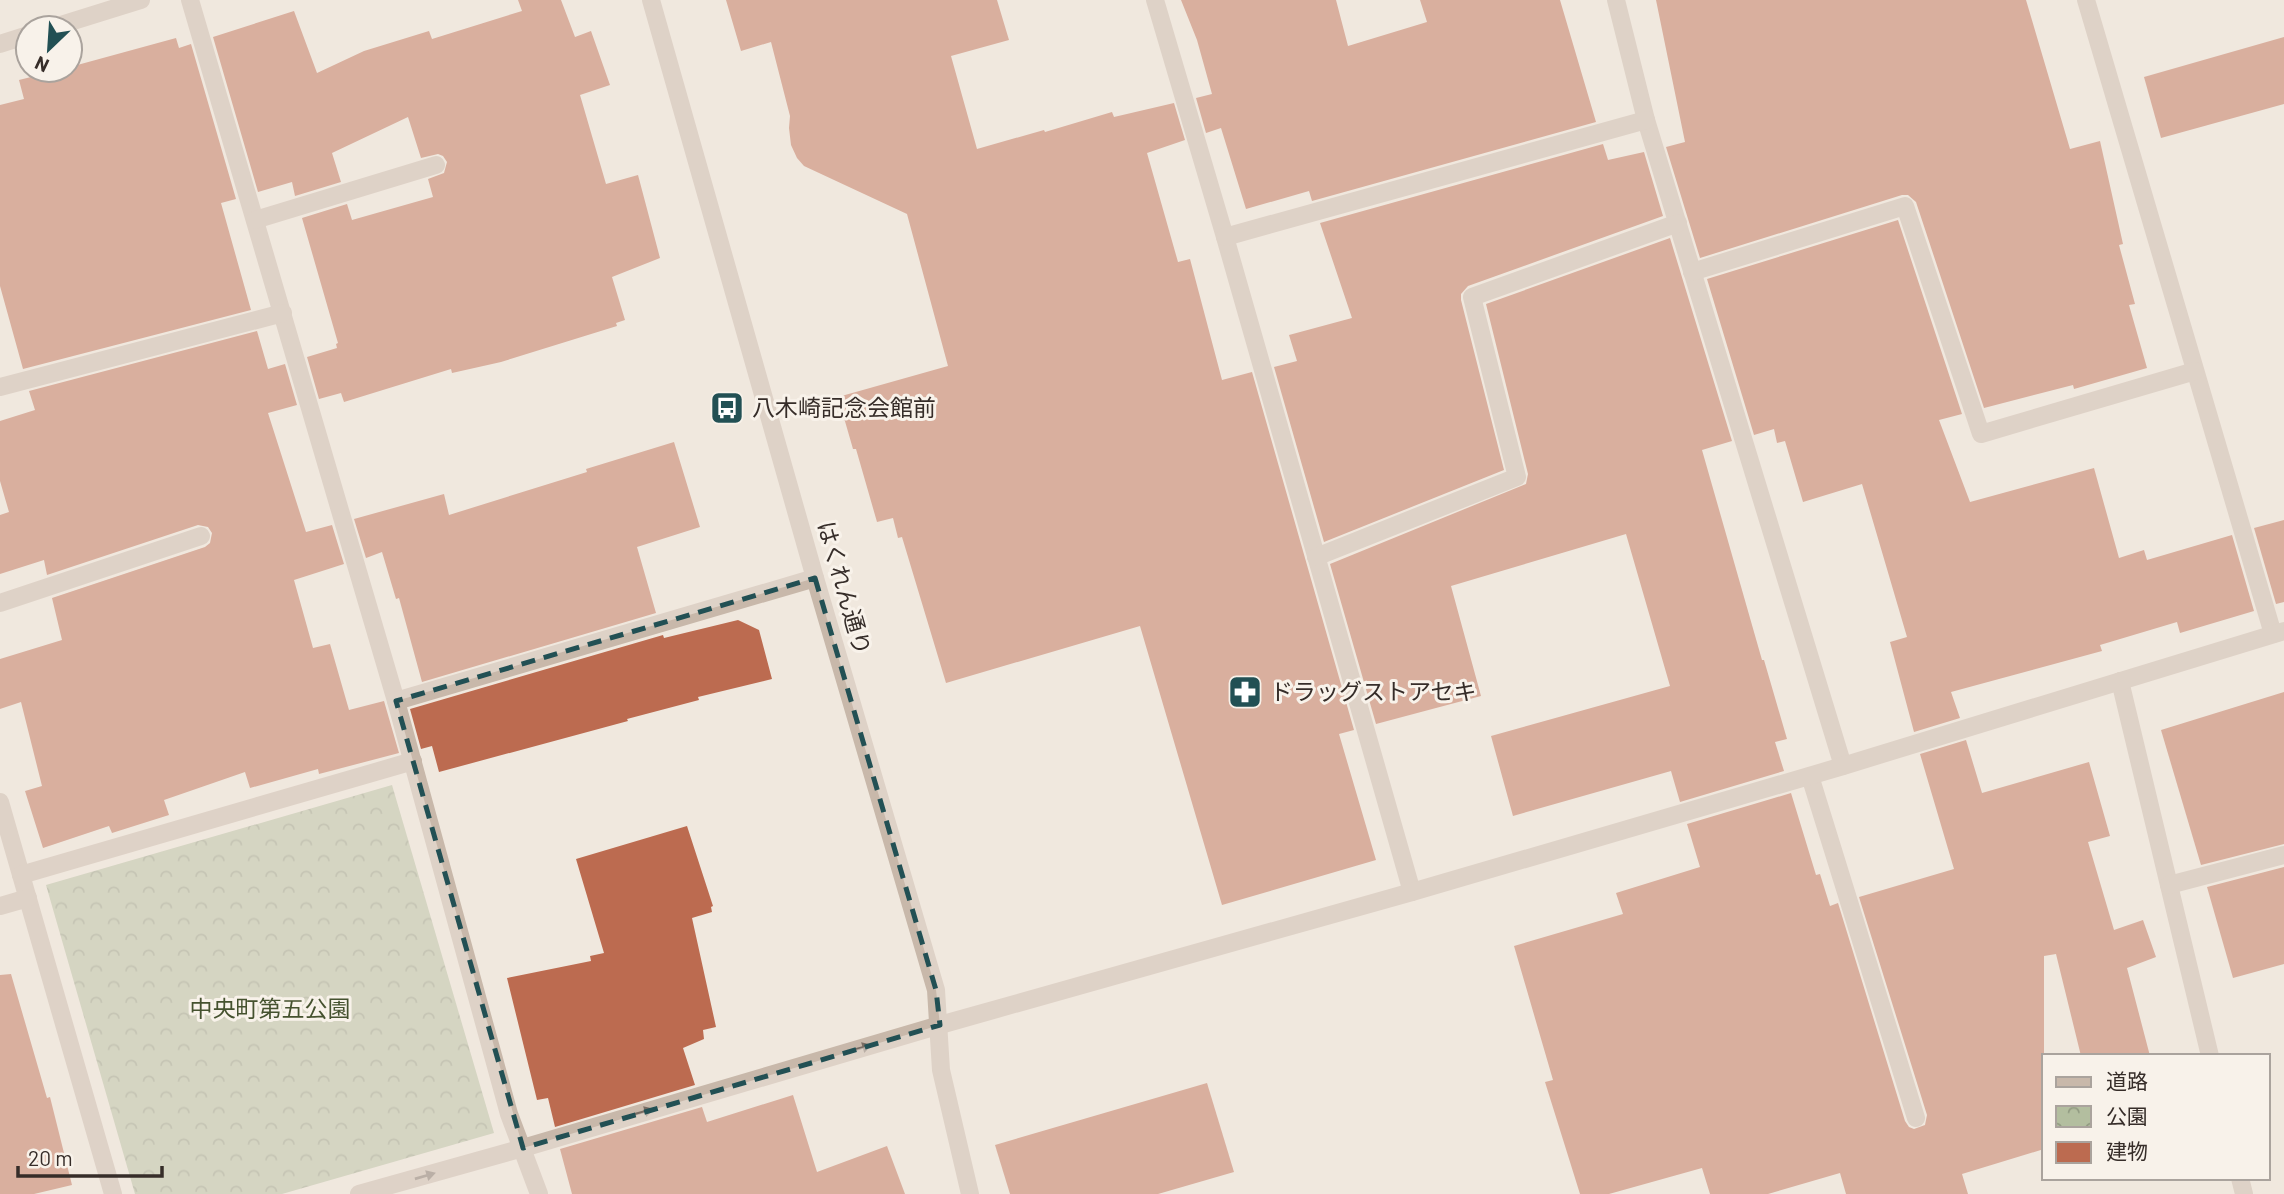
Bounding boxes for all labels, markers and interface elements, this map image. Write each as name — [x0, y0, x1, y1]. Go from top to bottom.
north arrow — [14, 14, 84, 84]
text: N — [31, 52, 52, 78]
bus stop icon: 八木崎記念会館前 — [708, 389, 746, 427]
place label: 八木崎記念会館前 — [752, 393, 936, 421]
street label: はくれん通り — [812, 518, 877, 658]
pharmacy icon: ドラッグストアセキ — [1226, 673, 1264, 711]
place label: ドラッグストアセキ — [1270, 677, 1477, 705]
park label: 中央町第五公園 — [190, 994, 351, 1022]
one-way arrow — [851, 1042, 872, 1052]
legend — [2042, 1054, 2270, 1180]
text: 道路 — [2106, 1068, 2148, 1093]
text: 公園 — [2106, 1103, 2148, 1128]
one-way arrow — [633, 1107, 654, 1117]
scale bar — [18, 1134, 161, 1178]
text: 建物 — [2106, 1138, 2148, 1163]
text: 20 m — [28, 1145, 73, 1170]
one-way arrow — [414, 1170, 435, 1180]

